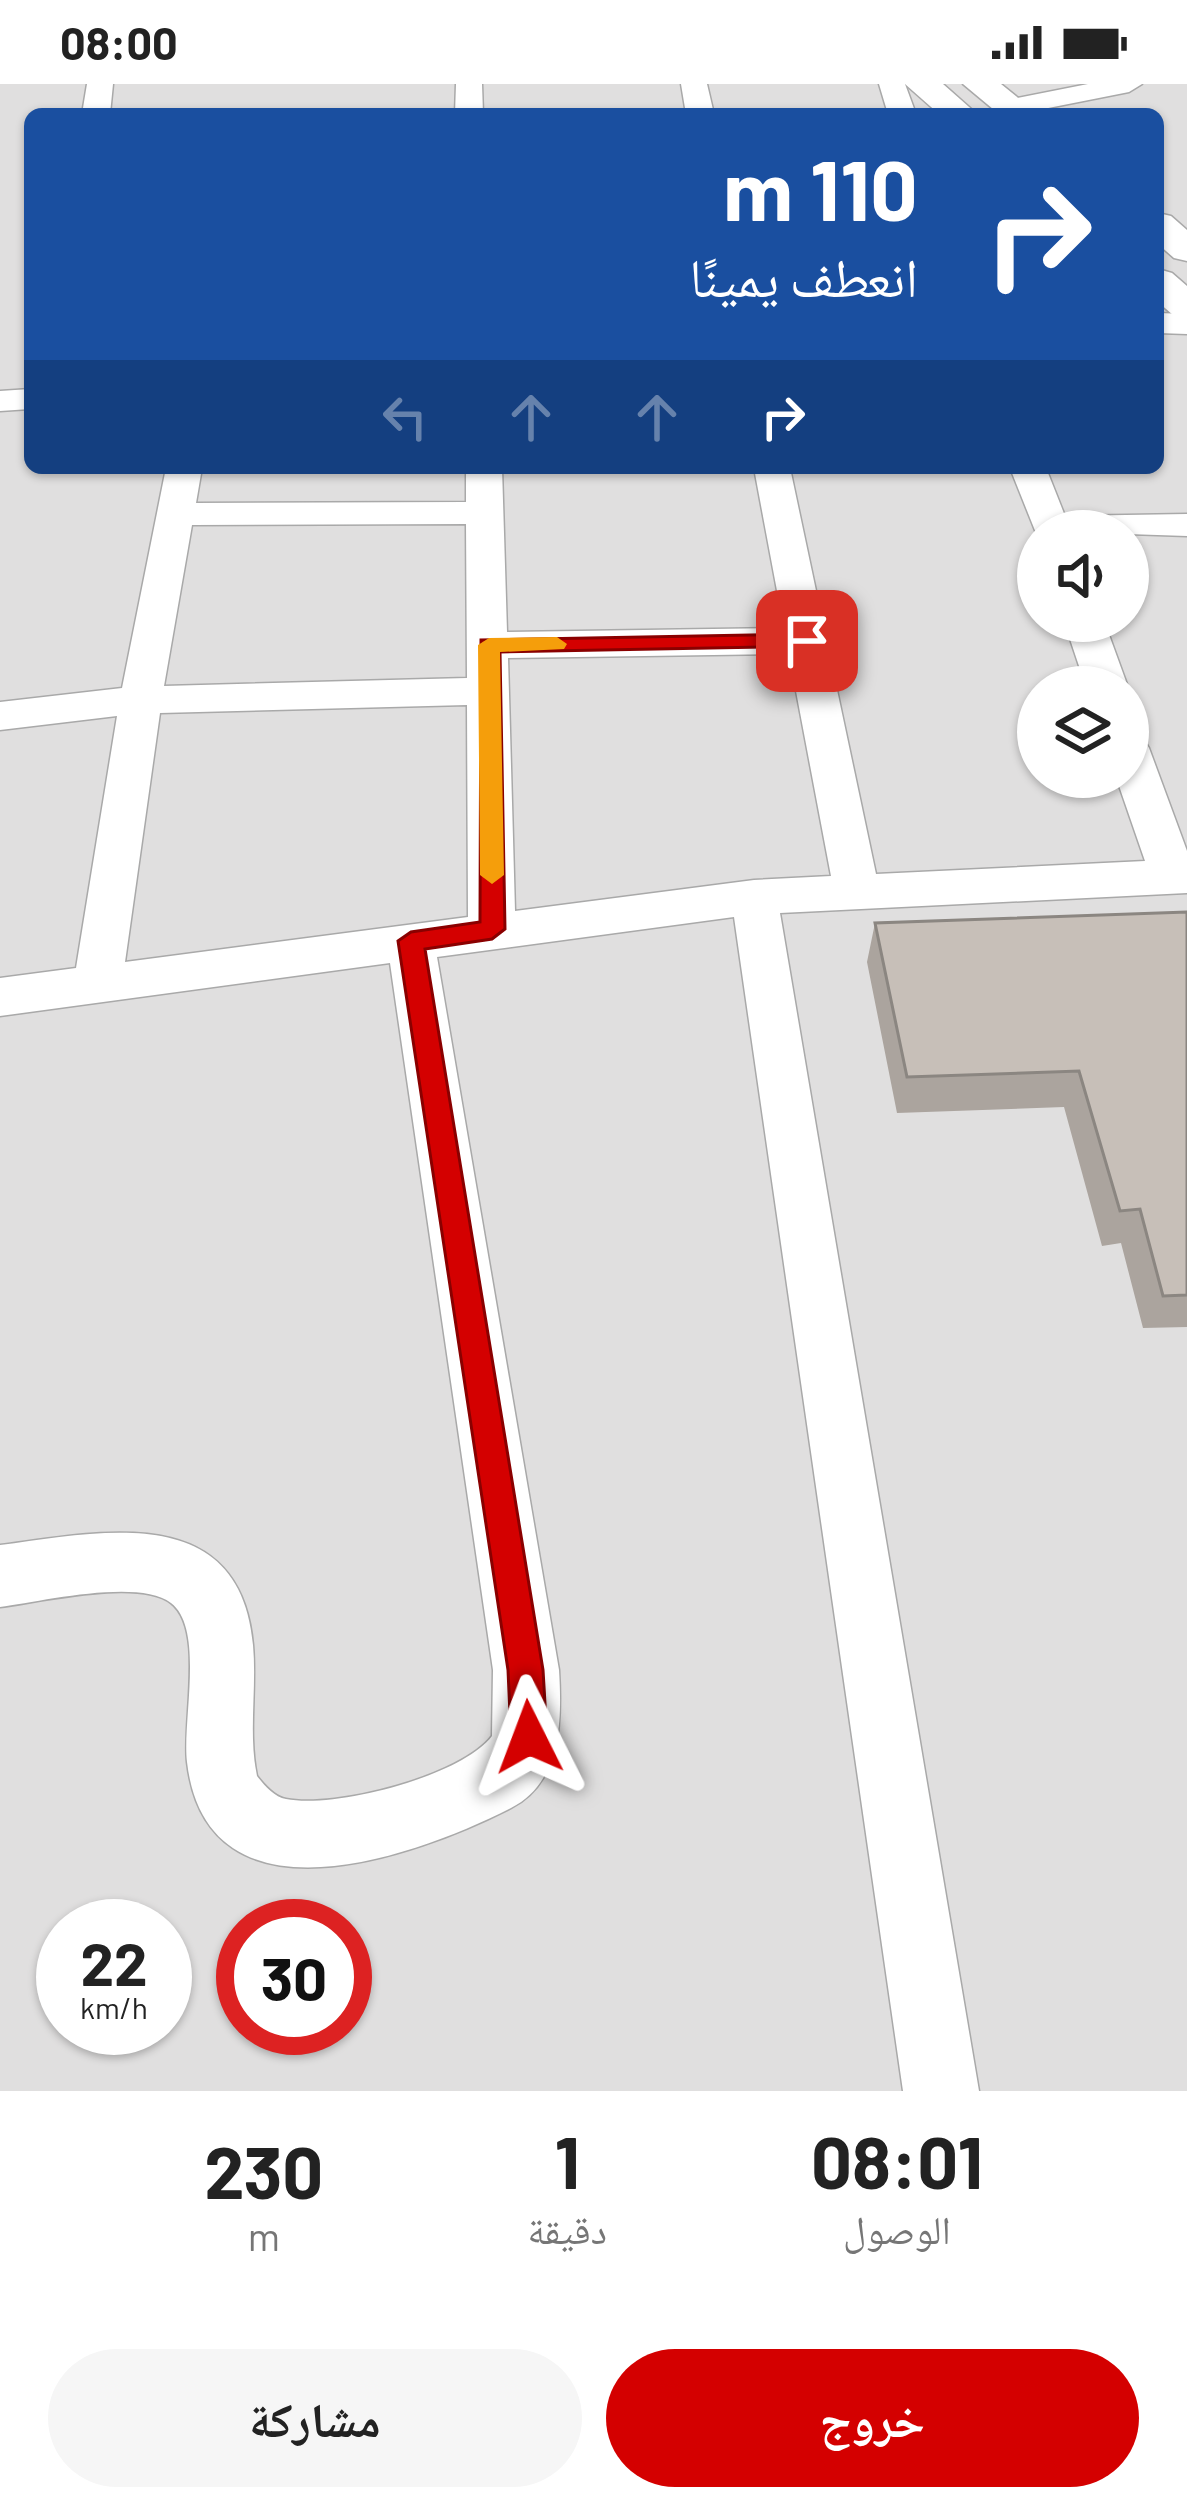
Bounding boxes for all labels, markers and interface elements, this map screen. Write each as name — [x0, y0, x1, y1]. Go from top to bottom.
text: 08:00 — [60, 15, 178, 69]
text: 110 m — [723, 137, 918, 238]
icon: right — [960, 156, 1116, 312]
text: انعطف يمينًا — [689, 243, 918, 308]
icon: left — [372, 384, 438, 450]
icon: ahead — [498, 384, 564, 450]
icon: ahead — [624, 384, 690, 450]
icon: right — [750, 384, 816, 450]
map controls — [1017, 510, 1149, 798]
button: sound — [1017, 510, 1149, 642]
pin — [756, 590, 858, 692]
icon: arrive — [774, 608, 840, 674]
button: layers — [1017, 666, 1149, 798]
position arrow — [466, 1674, 592, 1800]
speed limit sign: 30 — [216, 1899, 372, 2055]
text: 22 — [80, 1926, 148, 1998]
text: km/h — [80, 1989, 148, 2025]
text: 1 — [554, 2117, 580, 2203]
text: 08:01 — [811, 2117, 983, 2203]
text: 230 — [204, 2127, 323, 2213]
text: دقيقة — [528, 2205, 607, 2252]
text: الوصول — [843, 2205, 951, 2252]
text: m — [248, 2212, 280, 2259]
button: مشاركة — [48, 2349, 582, 2487]
button: خروج — [606, 2349, 1139, 2487]

